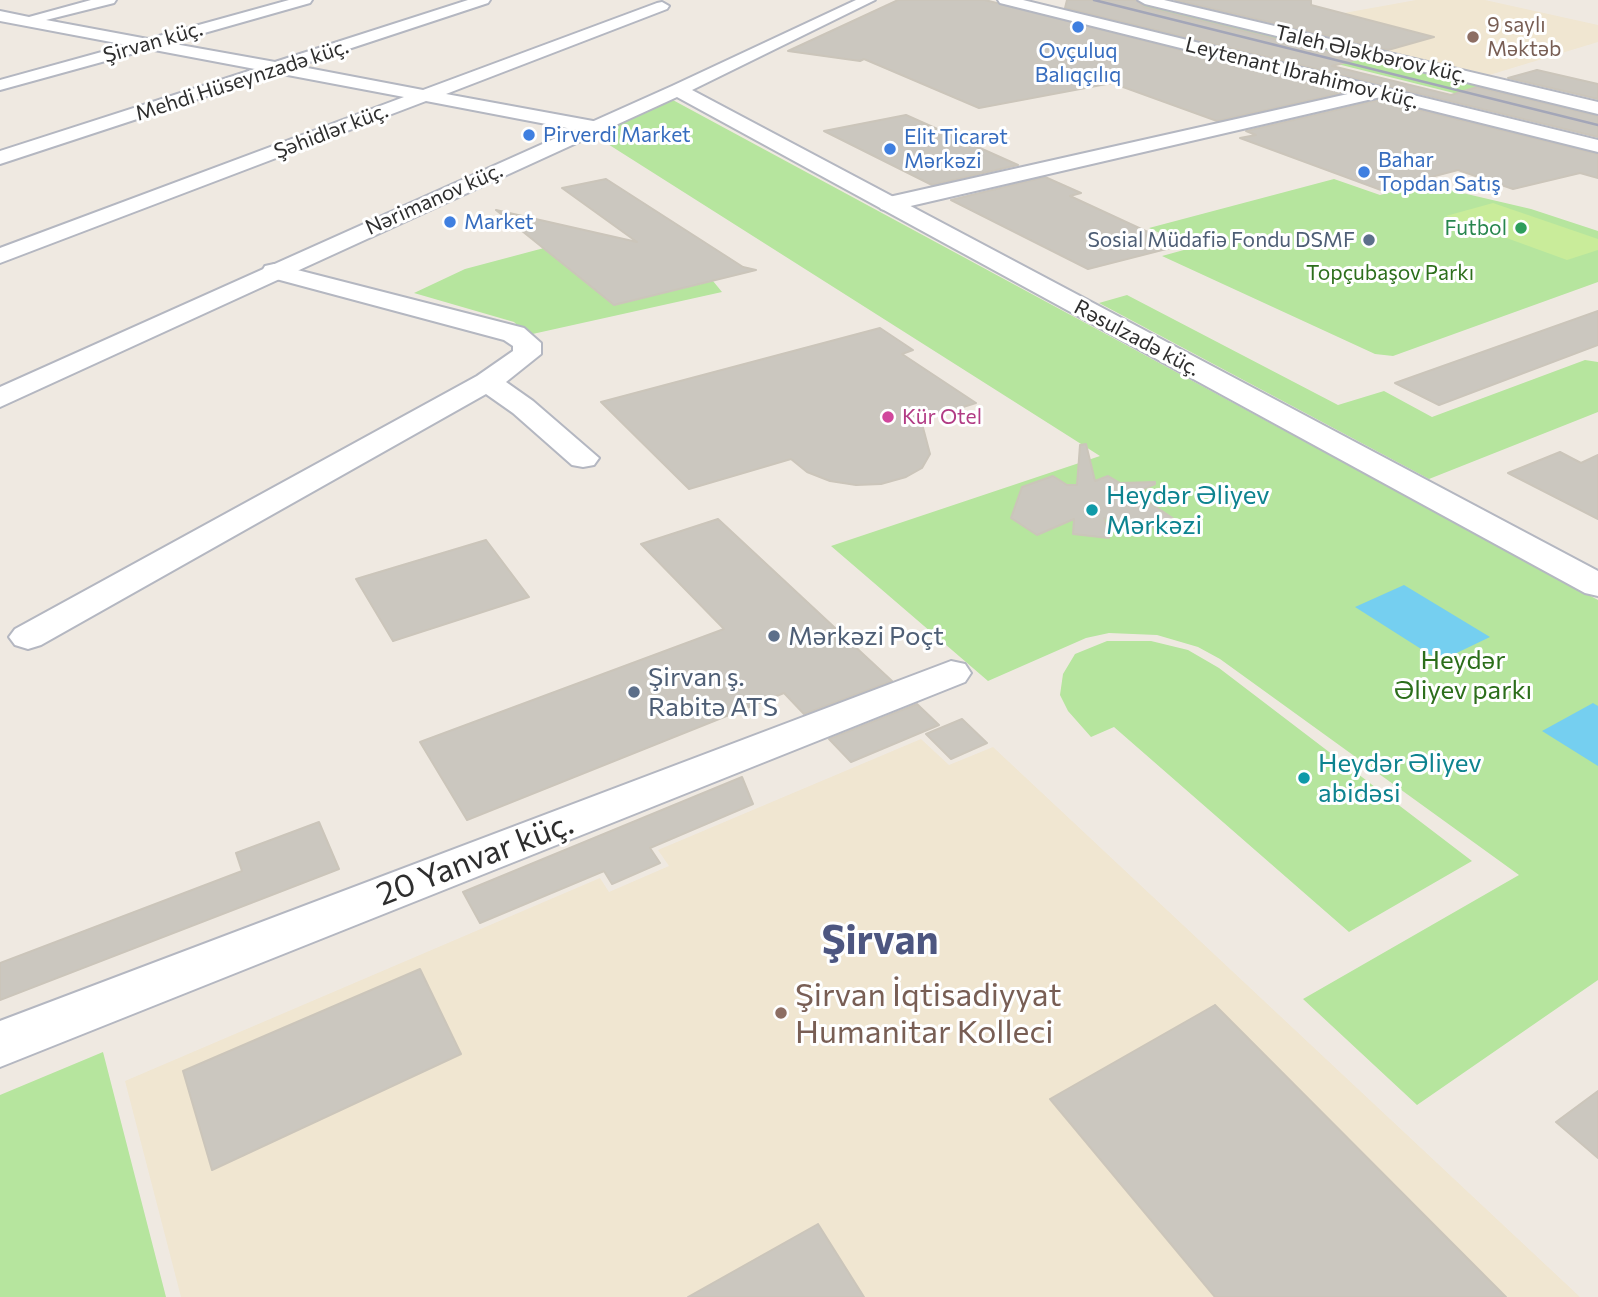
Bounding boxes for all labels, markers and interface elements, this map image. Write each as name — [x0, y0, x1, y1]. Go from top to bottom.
place label: 9 saylı Məktəb — [1487, 12, 1561, 62]
street label: Şirvan küç. — [100, 16, 206, 68]
marker: Ovçuluq Balıqçılıq — [1070, 19, 1086, 35]
street label: Taleh Ələkbərov küç. — [1272, 20, 1470, 88]
marker: 9 saylı Məktəb — [1465, 29, 1481, 45]
street label: Leytenant Ibrahimov küç. — [1183, 32, 1421, 114]
street label: Mehdi Hüseynzadə küç. — [132, 34, 352, 126]
place label: Ovçuluq Balıqçılıq — [1035, 38, 1121, 88]
street label: Şəhidlər küç. — [270, 98, 392, 164]
place label: Pirverdi Market — [543, 122, 691, 148]
place label: Elit Ticarət Mərkəzi — [904, 124, 1008, 174]
marker: Pirverdi Market — [521, 127, 537, 143]
marker: Elit Ticarət Mərkəzi — [882, 141, 898, 157]
place label: Bahar Topdan Satış — [1378, 147, 1501, 197]
street label: Nərimanov küç. — [362, 158, 506, 240]
marker: Bahar Topdan Satış — [1356, 164, 1372, 180]
place label: Market — [464, 209, 534, 235]
marker: Market — [442, 214, 458, 230]
place label: Futbol — [1445, 215, 1507, 241]
marker: Futbol — [1513, 220, 1529, 236]
place label: Sosial Müdafiə Fondu DSMF — [1087, 227, 1355, 253]
marker: Sosial Müdafiə Fondu DSMF — [1361, 232, 1377, 248]
park label: Topçubaşov Parkı — [1306, 260, 1474, 286]
street label: Rəsulzadə küç. — [1070, 294, 1204, 382]
place label: Kür Otel — [902, 404, 982, 430]
marker: Kür Otel — [880, 409, 896, 425]
place label: Heydər Əliyev Mərkəzi — [1106, 479, 1270, 540]
marker: Heydər Əliyev Mərkəzi — [1084, 502, 1100, 518]
place label: Mərkəzi Poçt — [788, 620, 944, 652]
marker: Mərkəzi Poçt — [766, 628, 782, 644]
park label: Heydər Əliyev parkı — [1394, 644, 1532, 706]
place label: Şirvan ş. Rabitə ATS — [648, 661, 778, 722]
marker: Şirvan ş. Rabitə ATS — [626, 684, 642, 700]
place label: Heydər Əliyev abidəsi — [1318, 747, 1482, 808]
marker: Heydər Əliyev abidəsi — [1296, 770, 1312, 786]
street label: 20 Yanvar küç. — [371, 804, 579, 914]
district label: Şirvan — [821, 917, 939, 965]
place label: Şirvan İqtisadiyyat Humanitar Kolleci — [795, 976, 1062, 1051]
marker: Şirvan İqtisadiyyat Humanitar Kolleci — [773, 1005, 789, 1021]

